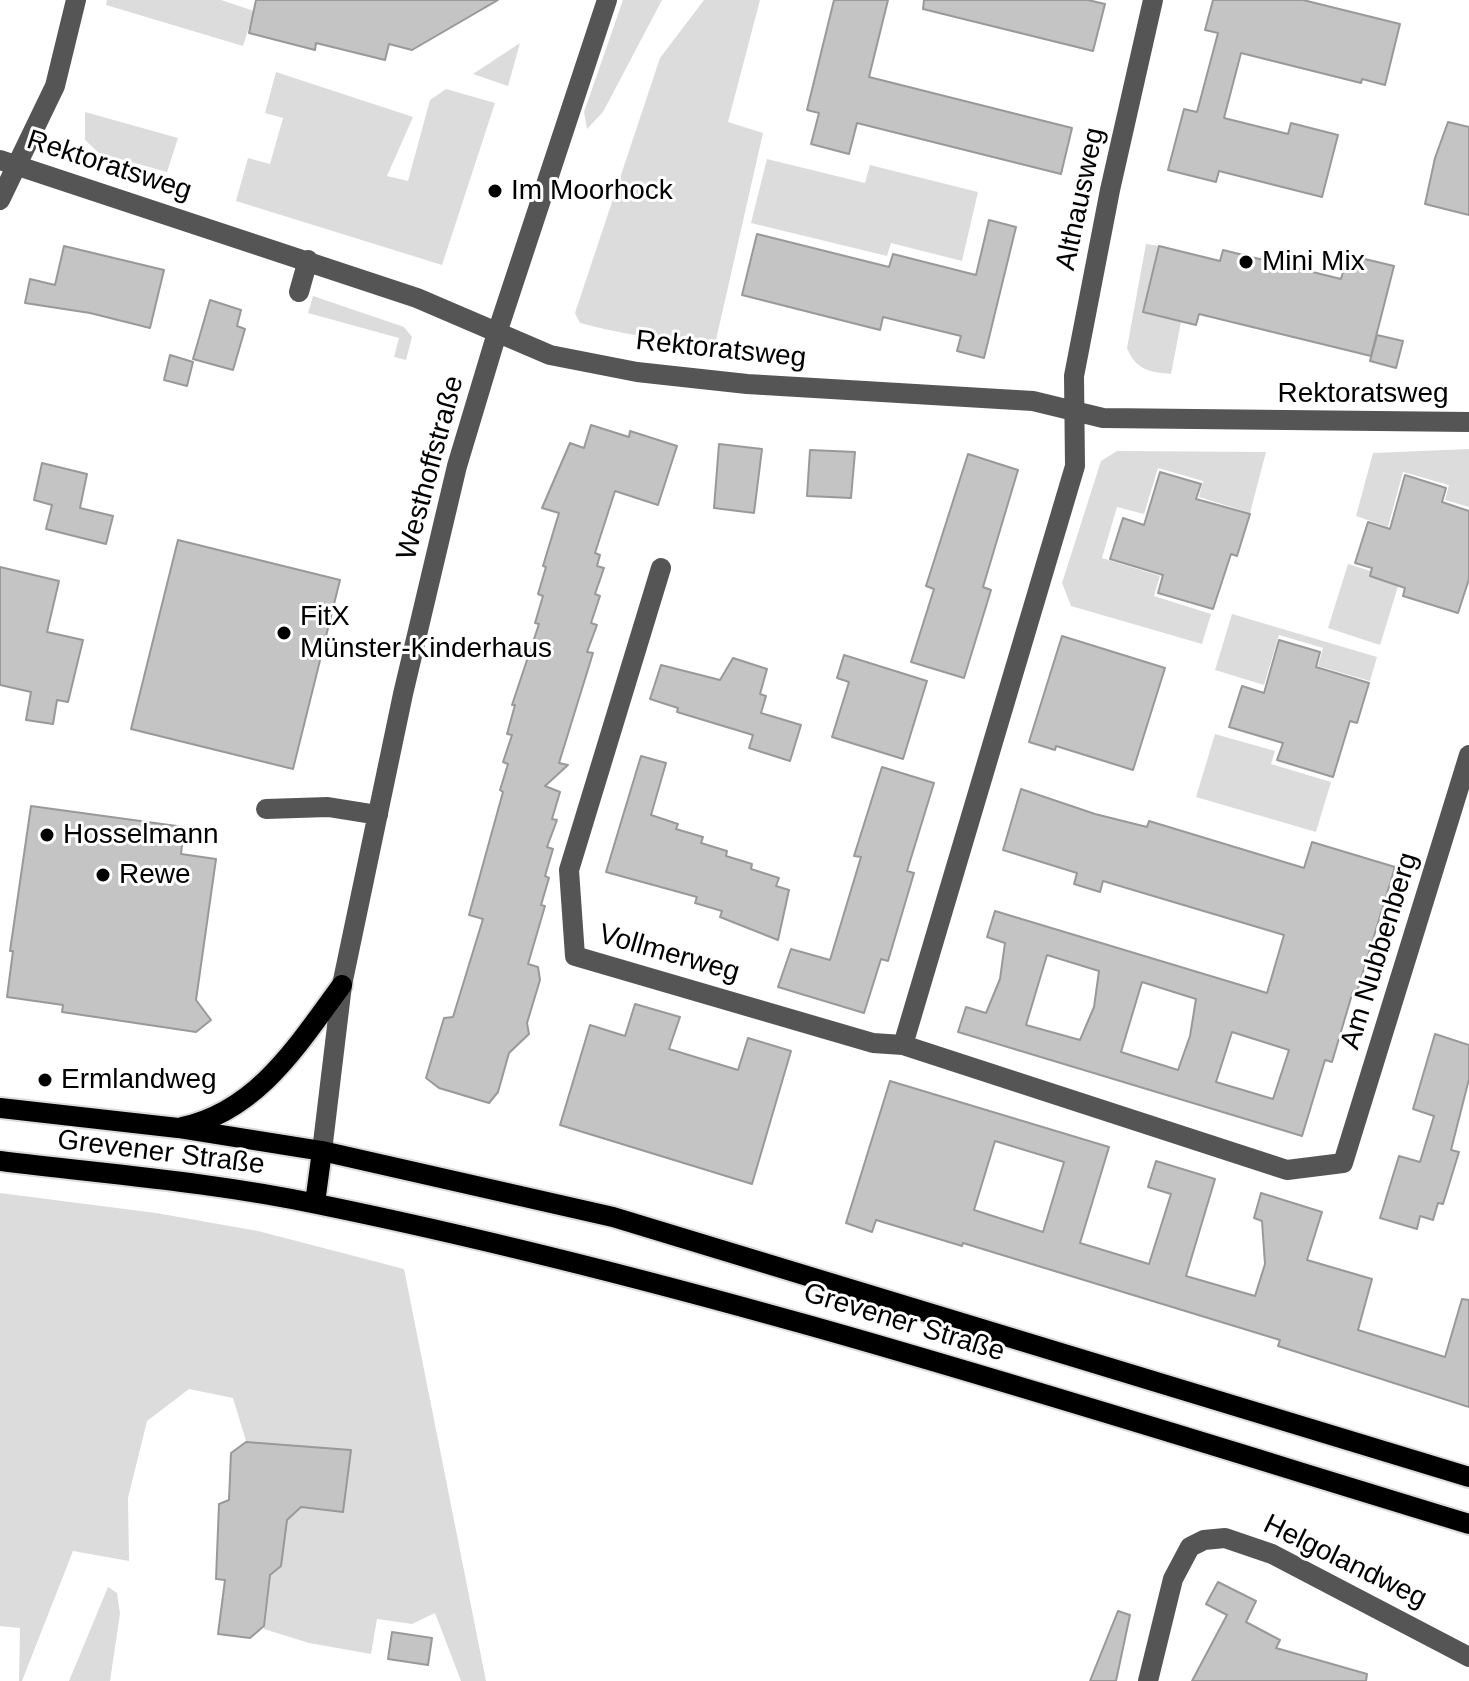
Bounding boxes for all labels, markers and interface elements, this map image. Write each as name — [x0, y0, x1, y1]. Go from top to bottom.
street label: Rektoratsweg — [22, 124, 196, 208]
street label: Althausweg — [1050, 125, 1112, 273]
place label: Im Moorhock — [511, 174, 673, 208]
marker: Im Moorhock — [486, 182, 504, 200]
place label: Mini Mix — [1262, 245, 1365, 279]
marker: Mini Mix — [1237, 253, 1255, 271]
street label: Rektoratsweg — [634, 324, 808, 376]
street label: Westhoffstraße — [390, 372, 472, 564]
street label: Rektoratsweg — [1277, 377, 1449, 411]
place label: FitX Münster-Kinderhaus — [300, 600, 552, 666]
marker: FitX Münster-Kinderhaus — [275, 624, 293, 642]
place label: Hosselmann — [63, 818, 219, 852]
marker: Hosselmann — [38, 826, 56, 844]
street label: Am Nubbenberg — [1334, 849, 1426, 1053]
place label: Rewe — [119, 858, 191, 892]
marker: Rewe — [94, 866, 112, 884]
street label: Vollmerweg — [595, 918, 743, 990]
place label: Ermlandweg — [61, 1063, 217, 1097]
marker: Ermlandweg — [36, 1071, 54, 1089]
street label: Grevener Straße — [55, 1124, 267, 1182]
street label: Grevener Straße — [799, 1276, 1009, 1370]
street label: Helgolandweg — [1258, 1508, 1432, 1616]

